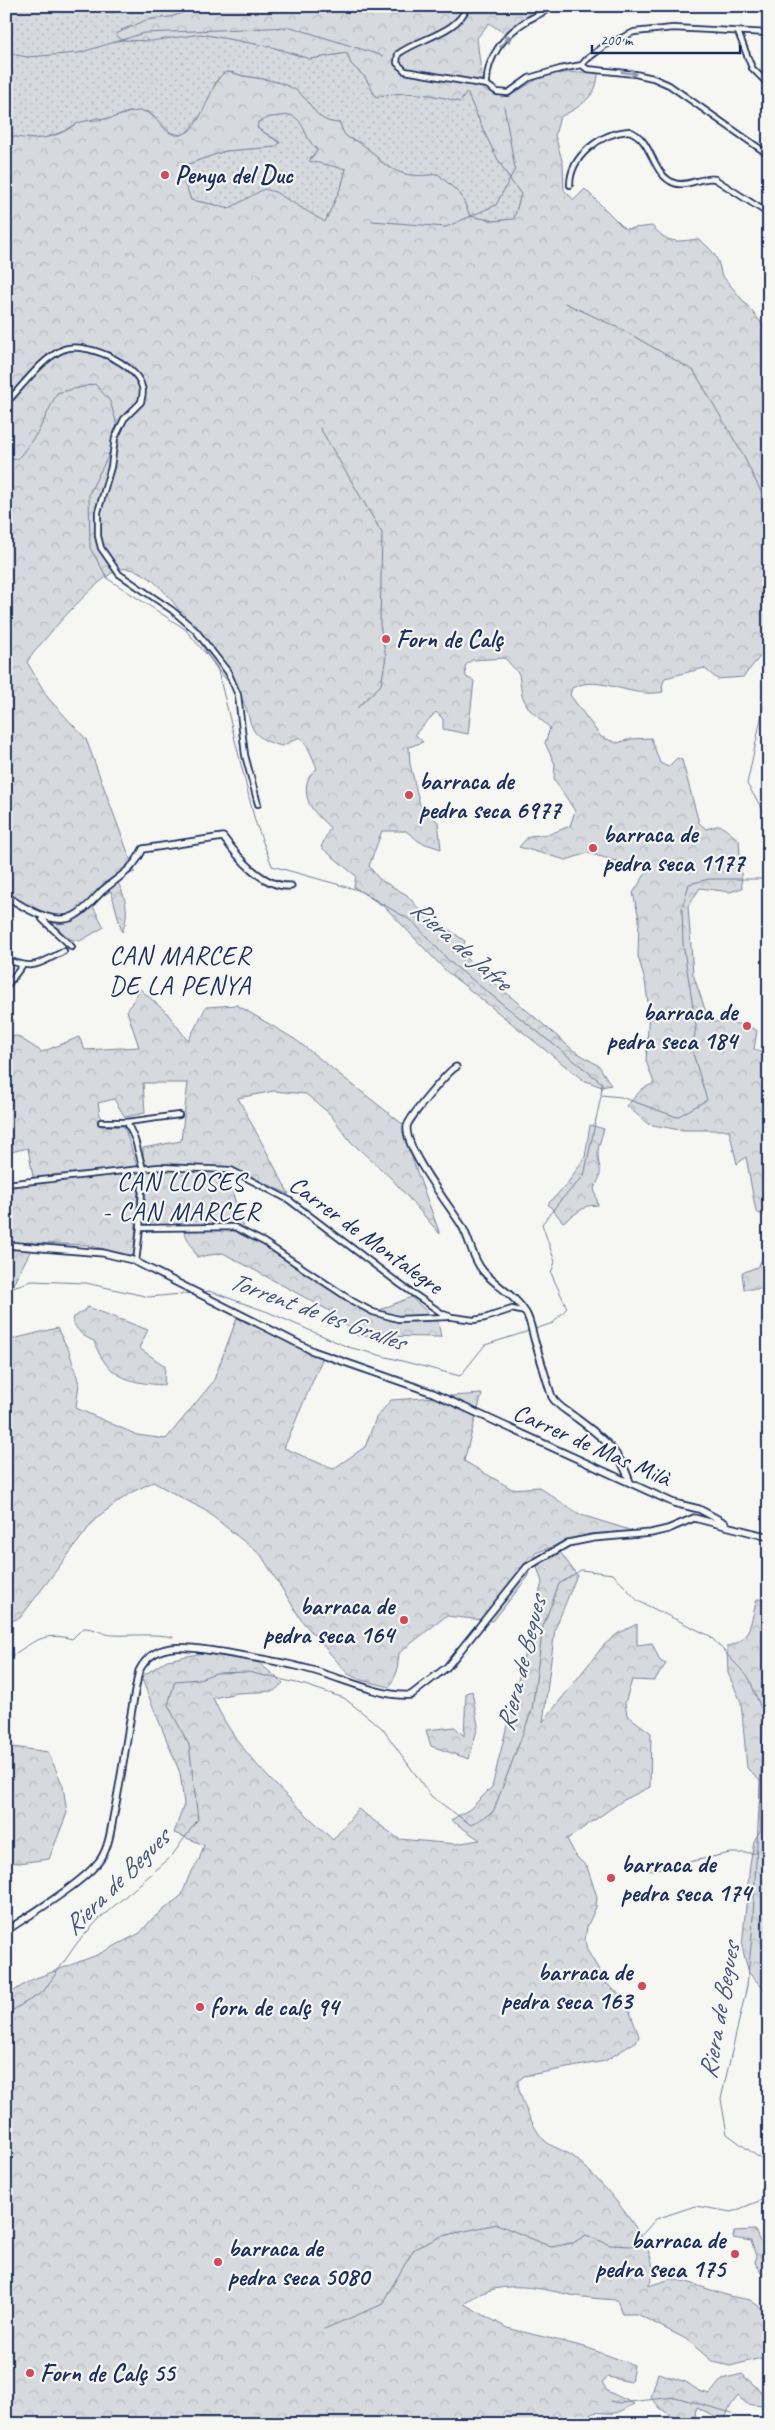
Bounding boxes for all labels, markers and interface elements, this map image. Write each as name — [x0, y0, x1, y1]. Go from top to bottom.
scale bar — [592, 22, 740, 54]
text: 200 m — [600, 31, 634, 50]
one-way arrow — [499, 35, 510, 48]
one-way arrow — [620, 69, 636, 79]
place label: Penya del Duc — [175, 159, 294, 191]
marker: Penya del Duc — [159, 169, 171, 181]
place label: Forn de Calç — [396, 623, 505, 655]
marker: Forn de Calç — [380, 633, 392, 645]
place label: barraca de pedra seca 6977 — [419, 765, 563, 826]
marker: barraca de pedra seca 6977 — [403, 789, 415, 801]
place label: barraca de pedra seca 1177 — [603, 818, 747, 879]
marker: barraca de pedra seca 1177 — [587, 842, 599, 854]
water label: Riera de Jafre — [404, 892, 521, 1000]
district label: CAN MARCER DE LA PENYA — [109, 939, 253, 1002]
place label: barraca de pedra seca 184 — [607, 996, 740, 1057]
marker: barraca de pedra seca 184 — [741, 1020, 753, 1032]
district label: CAN LLOSES - CAN MARCER — [102, 1165, 262, 1228]
street label: Carrer de Montalegre — [283, 1168, 451, 1303]
water label: Torrent de les Gralles — [225, 1264, 413, 1359]
street label: Carrer de Mas Milà — [508, 1396, 678, 1495]
water label: Riera de Begues — [488, 1589, 555, 1734]
place label: barraca de pedra seca 164 — [263, 1590, 397, 1651]
marker: barraca de pedra seca 164 — [398, 1614, 410, 1626]
water label: Riera de Begues — [56, 1818, 180, 1942]
place label: barraca de pedra seca 174 — [621, 1848, 754, 1909]
marker: barraca de pedra seca 174 — [605, 1872, 617, 1884]
water label: Riera de Begues — [691, 1936, 748, 2081]
place label: barraca de pedra seca 163 — [501, 1956, 635, 2017]
marker: barraca de pedra seca 163 — [636, 1980, 648, 1992]
place label: forn de calç 94 — [210, 1991, 341, 2023]
marker: forn de calç 94 — [194, 2001, 206, 2013]
place label: barraca de pedra seca 175 — [595, 2224, 728, 2285]
place label: barraca de pedra seca 5080 — [228, 2232, 372, 2293]
marker: barraca de pedra seca 175 — [729, 2248, 741, 2260]
marker: barraca de pedra seca 5080 — [212, 2256, 224, 2268]
place label: Forn de Calç 55 — [40, 2357, 177, 2389]
marker: Forn de Calç 55 — [24, 2367, 36, 2379]

